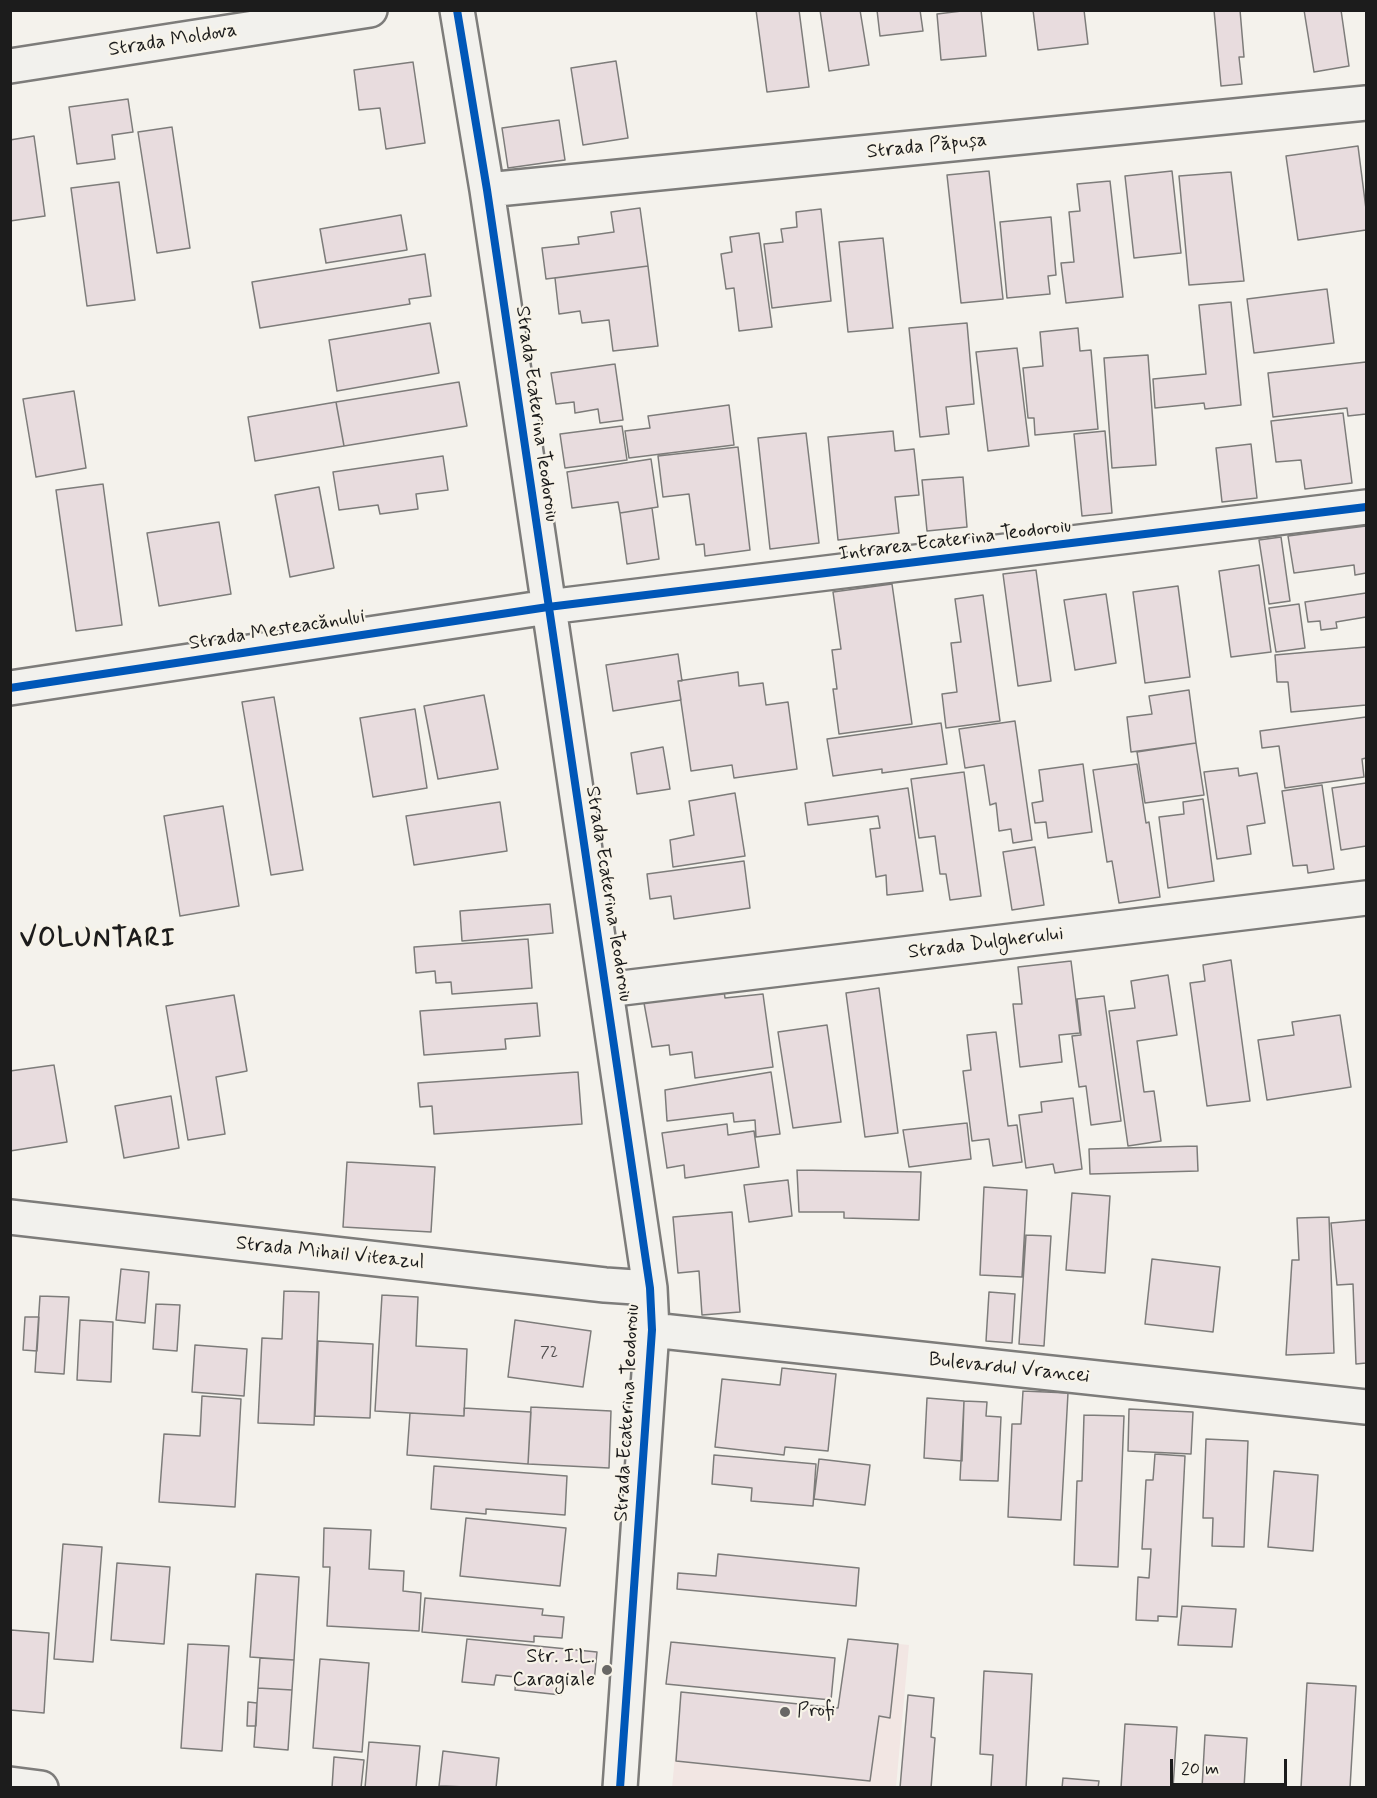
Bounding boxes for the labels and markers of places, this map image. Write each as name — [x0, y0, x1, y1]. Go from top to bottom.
place label: Str. I.L. Caragiale — [512, 1646, 595, 1693]
marker: Str. I.L. Caragiale — [600, 1663, 614, 1677]
place label: Profi — [797, 1700, 835, 1724]
marker: Profi — [778, 1705, 792, 1719]

